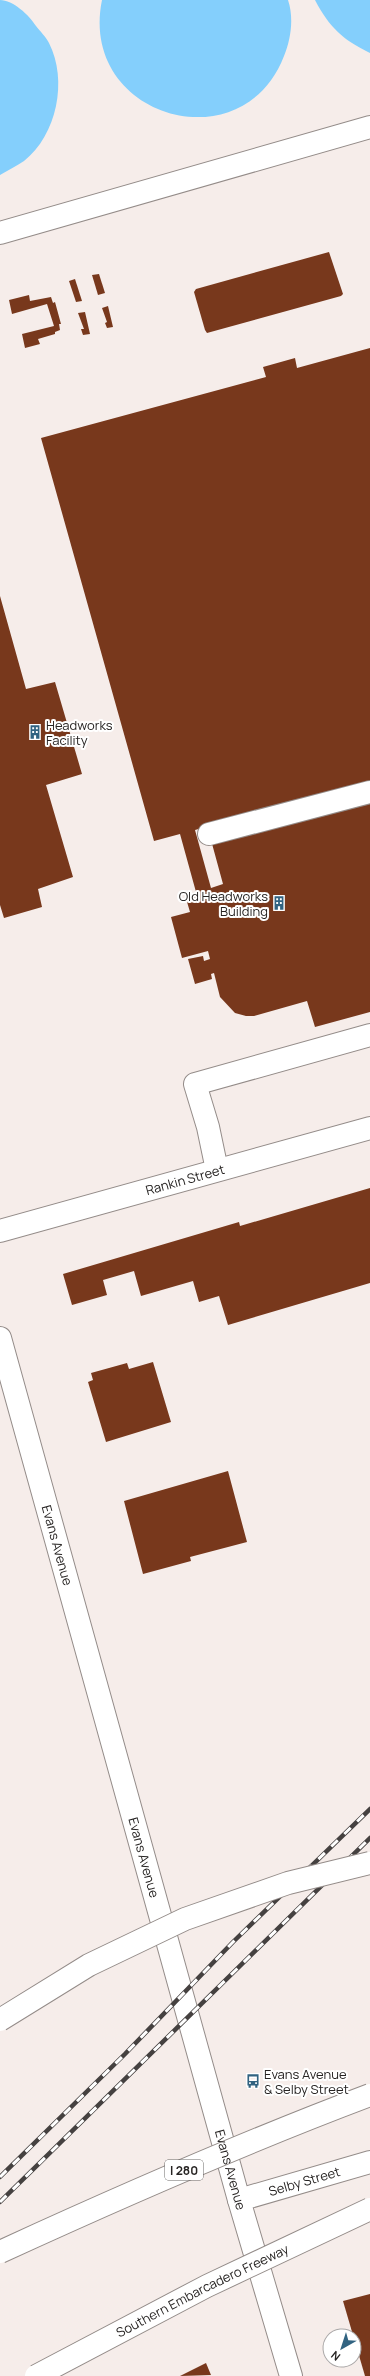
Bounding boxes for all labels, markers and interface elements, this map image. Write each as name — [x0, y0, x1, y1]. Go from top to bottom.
place label: Headworks Facility — [46, 716, 113, 749]
building icon: Headworks Facility — [27, 724, 43, 740]
place label: Old Headworks Building — [179, 887, 268, 920]
building icon: Old Headworks Building — [271, 895, 287, 911]
street label: Rankin Street — [143, 1160, 227, 1199]
street label: Evans Avenue — [38, 1503, 77, 1588]
street label: Evans Avenue — [124, 1815, 164, 1900]
place label: Evans Avenue & Selby Street — [264, 2065, 349, 2098]
bus stop icon: Evans Avenue & Selby Street — [245, 2073, 261, 2089]
street label: Evans Avenue — [211, 2127, 251, 2212]
road number: I 280 — [165, 2160, 203, 2180]
street label: Selby Street — [266, 2162, 342, 2200]
street label: Southern Embarcadero Freeway — [113, 2240, 292, 2341]
north arrow — [322, 2328, 362, 2368]
text: N — [328, 2348, 343, 2364]

